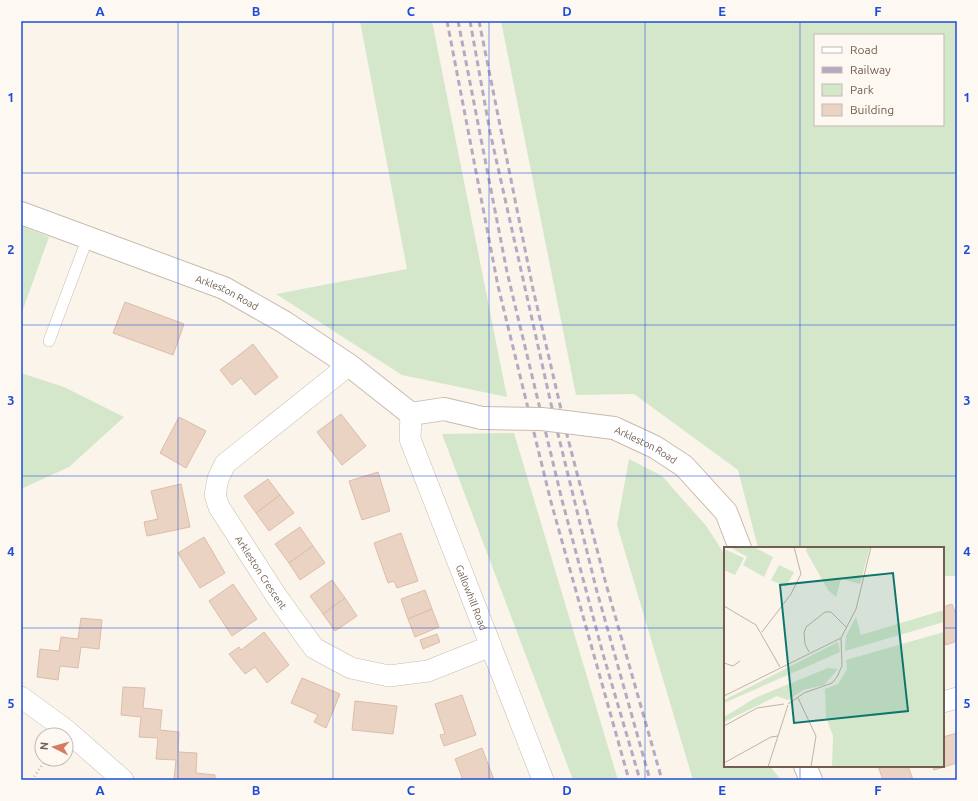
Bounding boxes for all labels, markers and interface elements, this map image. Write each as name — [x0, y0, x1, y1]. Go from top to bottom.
text: A — [95, 4, 105, 18]
text: B — [252, 4, 261, 18]
text: C — [407, 4, 416, 18]
text: D — [562, 4, 572, 18]
text: E — [718, 4, 726, 18]
text: F — [874, 4, 882, 18]
legend — [814, 34, 944, 126]
text: Road — [850, 43, 878, 56]
text: Railway — [850, 63, 891, 76]
text: Park — [850, 83, 874, 96]
text: 1 — [7, 90, 15, 104]
text: 1 — [963, 90, 971, 104]
text: Building — [850, 103, 894, 116]
text: 2 — [7, 242, 15, 256]
text: 2 — [963, 242, 971, 256]
street label: Arkleston Road — [194, 273, 260, 312]
text: 3 — [7, 393, 15, 407]
text: 3 — [963, 393, 971, 407]
street label: Arkleston Road — [613, 424, 679, 466]
street label: Arkleston Crescent — [233, 534, 289, 611]
text: 4 — [7, 544, 15, 558]
text: 4 — [963, 544, 971, 558]
inset map — [724, 547, 944, 767]
street label: Gallowhill Road — [454, 563, 489, 632]
text: 5 — [7, 696, 15, 710]
text: 5 — [963, 696, 971, 710]
north arrow — [34, 727, 74, 767]
text: N — [38, 741, 50, 751]
text: A — [95, 783, 105, 797]
text: B — [252, 783, 261, 797]
text: C — [407, 783, 416, 797]
text: D — [562, 783, 572, 797]
text: E — [718, 783, 726, 797]
text: F — [874, 783, 882, 797]

